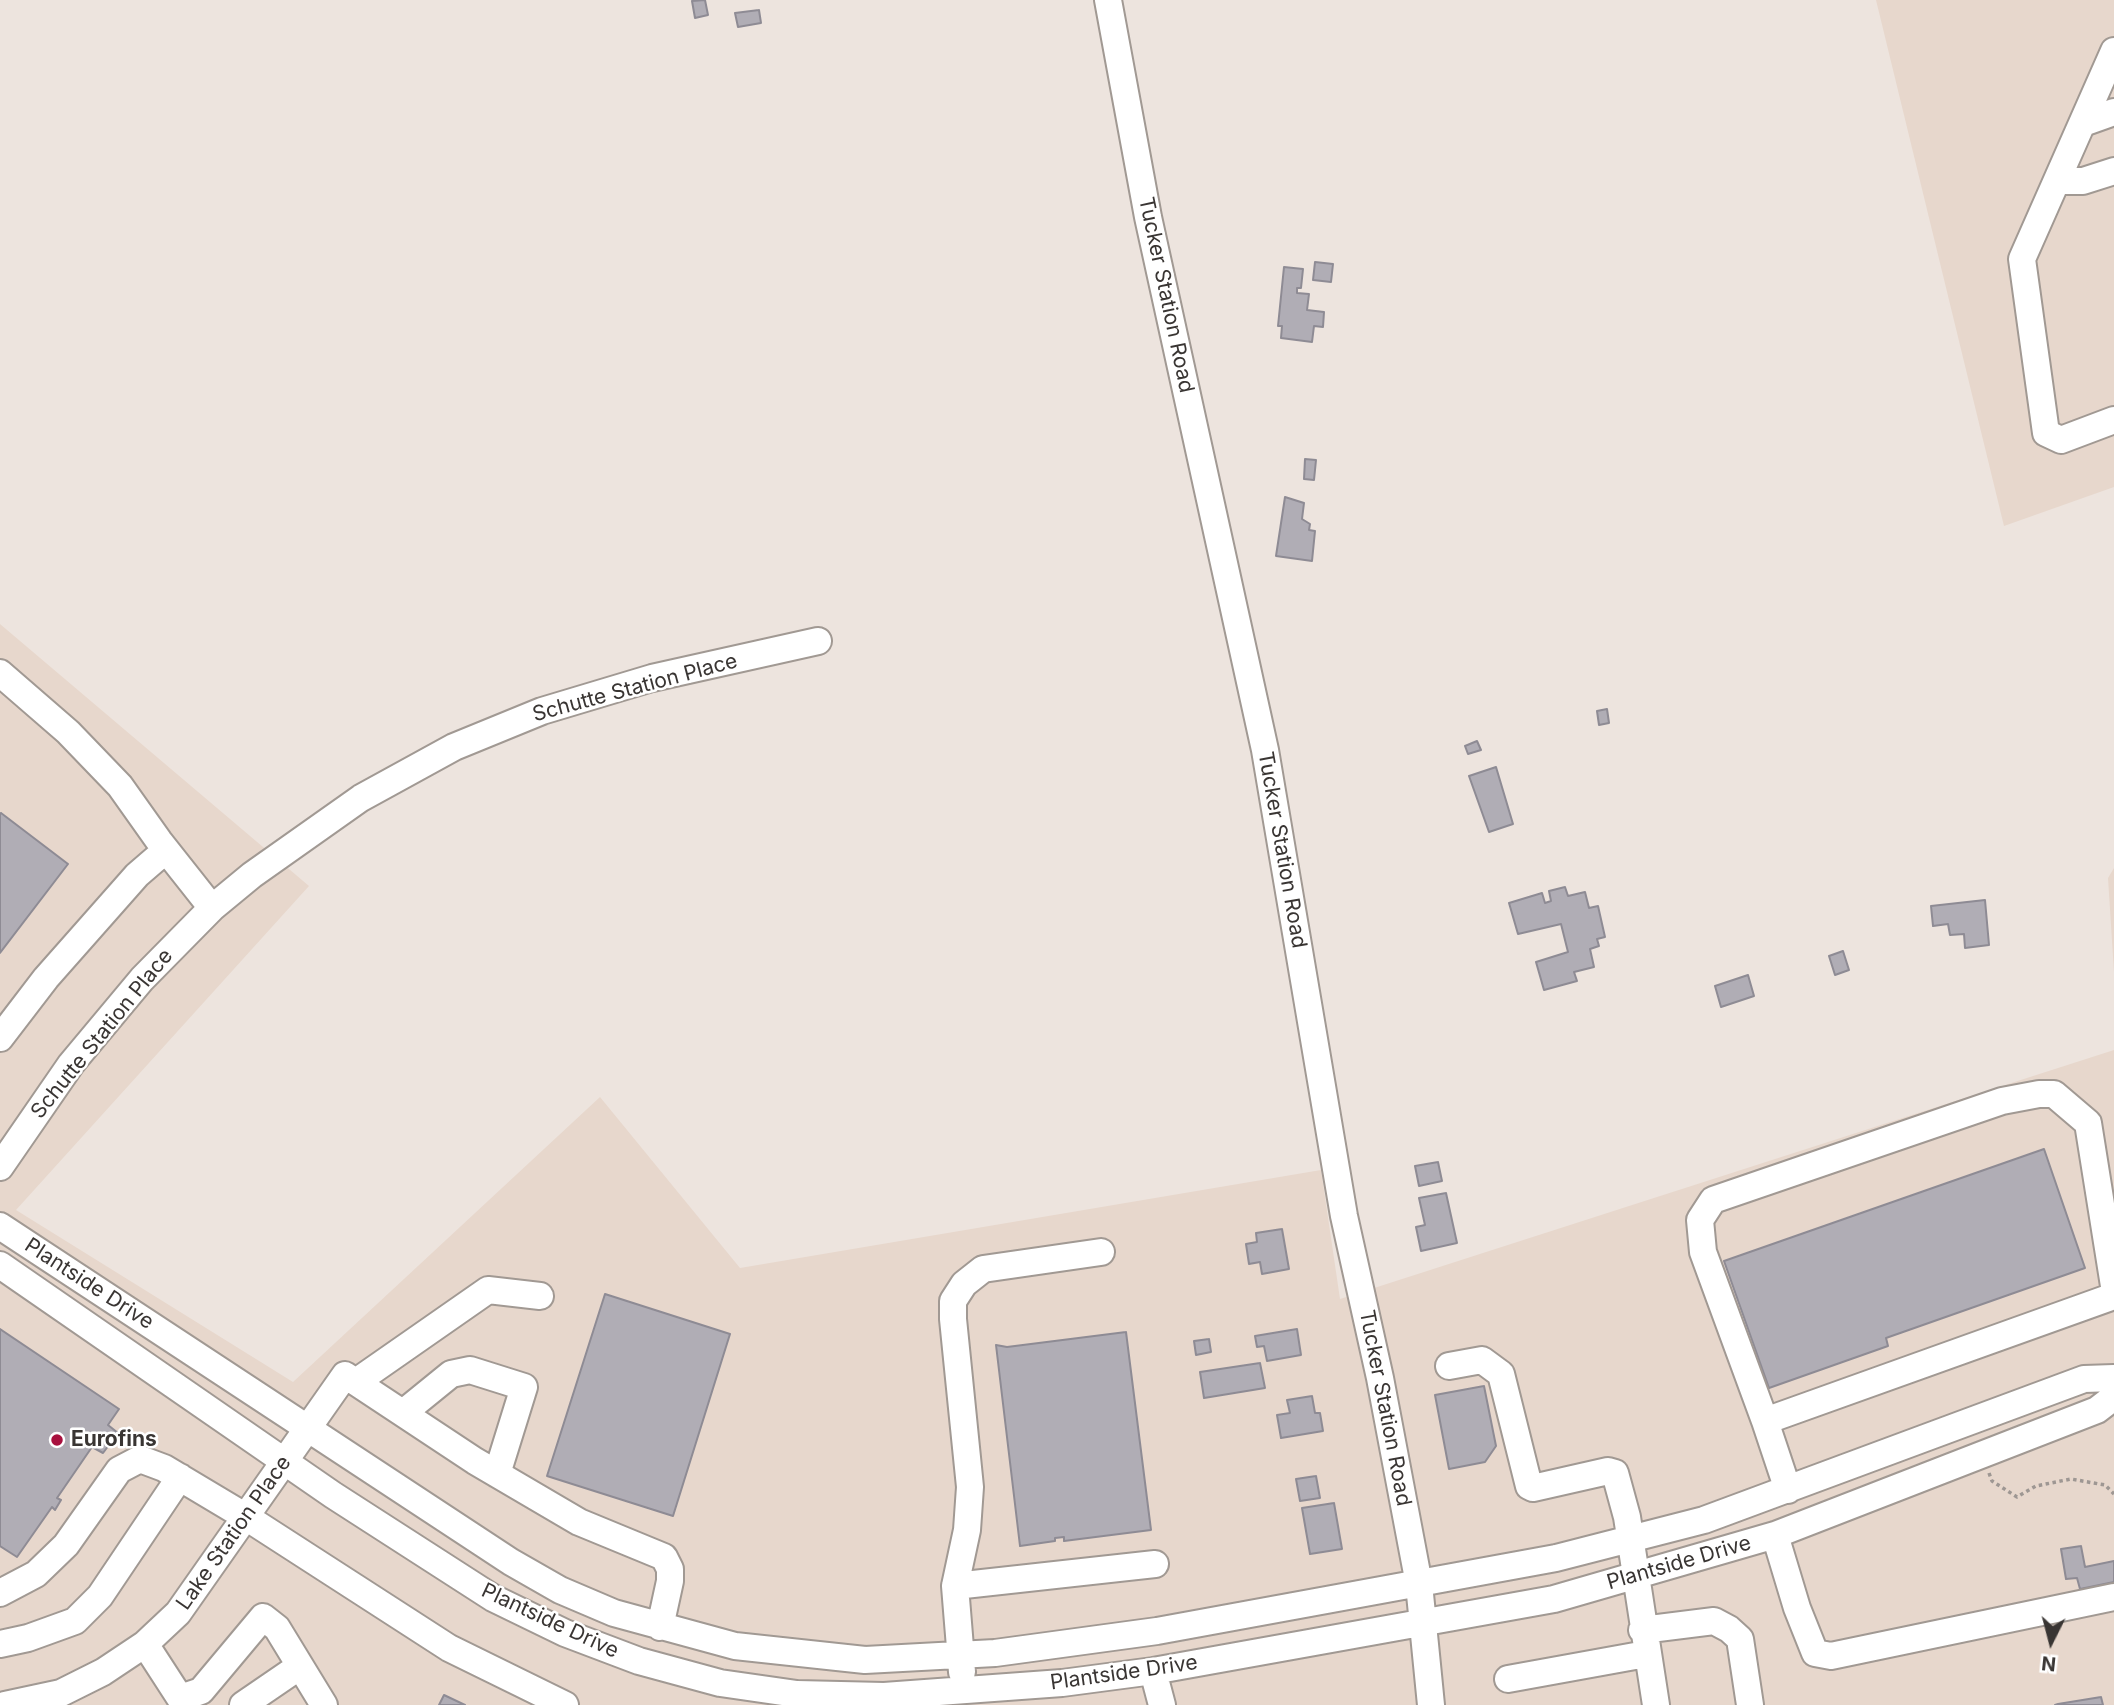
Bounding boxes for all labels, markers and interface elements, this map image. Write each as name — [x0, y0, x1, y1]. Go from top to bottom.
street label: Tucker Station Road — [1133, 195, 1199, 395]
street label: Schutte Station Place — [530, 649, 740, 727]
street label: Tucker Station Road — [1252, 750, 1312, 950]
street label: Schutte Station Place — [26, 944, 178, 1124]
street label: Plantside Drive — [20, 1233, 158, 1335]
street label: Tucker Station Road — [1354, 1308, 1416, 1508]
place label: Eurofins — [71, 1427, 157, 1453]
marker: Eurofins — [49, 1432, 65, 1448]
street label: Lake Station Place — [171, 1451, 297, 1615]
street label: Plantside Drive — [1604, 1530, 1754, 1596]
street label: Plantside Drive — [477, 1578, 623, 1664]
north arrow — [2016, 1607, 2086, 1677]
street label: Plantside Drive — [1049, 1650, 1199, 1696]
text: N — [2040, 1651, 2057, 1676]

